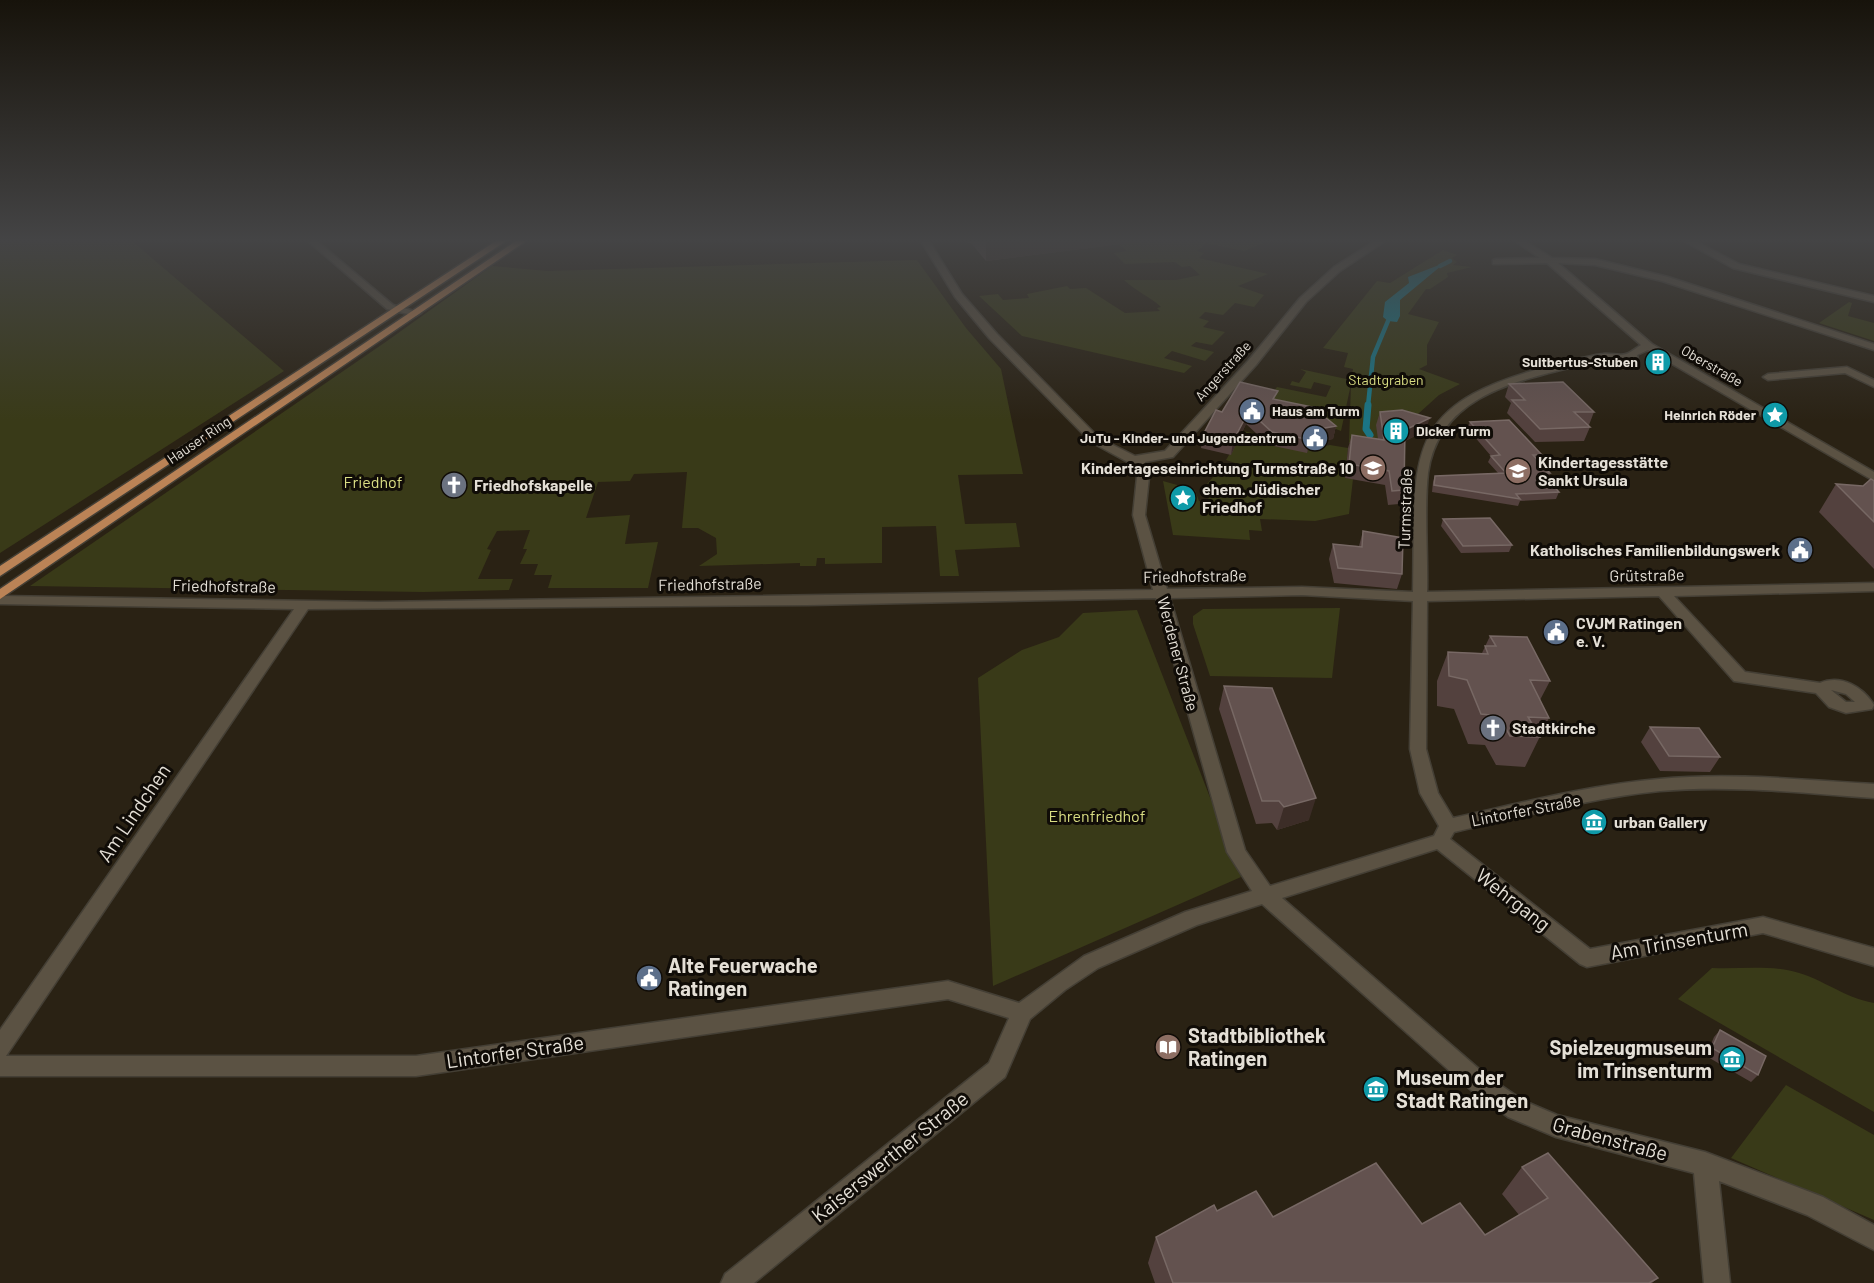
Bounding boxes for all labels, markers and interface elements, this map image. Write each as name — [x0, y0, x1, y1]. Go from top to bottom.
street label: Angerstraße — [1191, 337, 1254, 404]
street label: Oberstraße — [1679, 341, 1746, 390]
building icon: Suitbertus-Stuben — [1643, 347, 1673, 377]
place label: Suitbertus-Stuben — [1522, 353, 1638, 370]
park label: Stadtgraben — [1348, 371, 1424, 388]
public building icon: Haus am Turm — [1237, 396, 1267, 426]
place icon: Heinrich Röder — [1760, 400, 1790, 430]
place label: Haus am Turm — [1272, 402, 1360, 419]
place label: Heinrich Röder — [1664, 406, 1757, 423]
street label: Hauser Ring — [164, 412, 234, 467]
building icon: Dicker Turm — [1381, 416, 1411, 446]
place label: Dicker Turm — [1416, 422, 1491, 439]
public building icon: JuTu - Kinder- und Jugendzentrum — [1300, 423, 1330, 453]
place label: JuTu - Kinder- und Jugendzentrum — [1080, 429, 1296, 446]
place label: Kindertagesstätte Sankt Ursula — [1538, 452, 1668, 489]
school or university icon: Kindertageseinrichtung Turmstraße 10 — [1358, 453, 1388, 483]
school or university icon: Kindertagesstätte Sankt Ursula — [1503, 456, 1533, 486]
place label: Kindertageseinrichtung Turmstraße 10 — [1081, 458, 1354, 477]
street label: Turmstraße — [1394, 468, 1415, 550]
church icon: Friedhofskapelle — [439, 470, 469, 500]
park label: Friedhof — [344, 472, 403, 491]
place label: Friedhofskapelle — [474, 475, 593, 494]
place label: ehem. Jüdischer Friedhof — [1202, 479, 1320, 516]
place icon: ehem. Jüdischer Friedhof — [1168, 483, 1198, 513]
public building icon: Katholisches Familienbildungswerk — [1785, 535, 1815, 565]
place label: Katholisches Familienbildungswerk — [1530, 540, 1780, 559]
street label: Grütstraße — [1609, 564, 1685, 585]
street label: Friedhofstraße — [1143, 565, 1247, 586]
street label: Friedhofstraße — [658, 573, 762, 594]
street label: Friedhofstraße — [172, 575, 276, 596]
street label: Werdener Straße — [1154, 595, 1203, 713]
place label: CVJM Ratingen e. V. — [1576, 613, 1682, 650]
public building icon: CVJM Ratingen e. V. — [1541, 617, 1571, 647]
church icon: Stadtkirche — [1478, 713, 1508, 743]
place label: Stadtkirche — [1512, 718, 1596, 737]
street label: Am Lindchen — [92, 759, 175, 866]
street label: Lintorfer Straße — [1470, 790, 1582, 829]
park label: Ehrenfriedhof — [1049, 806, 1146, 825]
museum icon: urban Gallery — [1579, 807, 1609, 837]
place label: urban Gallery — [1614, 812, 1707, 831]
street label: Wehrgang — [1472, 863, 1555, 936]
street label: Am Trinsenturm — [1608, 916, 1749, 964]
place label: Alte Feuerwache Ratingen — [668, 953, 818, 1000]
public building icon: Alte Feuerwache Ratingen — [634, 963, 664, 993]
place label: Stadtbibliothek Ratingen — [1188, 1023, 1326, 1070]
street label: Lintorfer Straße — [444, 1029, 585, 1073]
library icon: Stadtbibliothek Ratingen — [1153, 1032, 1183, 1062]
place label: Spielzeugmuseum im Trinsenturm — [1550, 1035, 1712, 1082]
museum icon: Spielzeugmuseum im Trinsenturm — [1717, 1044, 1747, 1074]
place label: Museum der Stadt Ratingen — [1396, 1065, 1528, 1112]
museum icon: Museum der Stadt Ratingen — [1361, 1074, 1391, 1104]
street label: Kaiserswerther Straße — [806, 1086, 972, 1227]
street label: Grabenstraße — [1550, 1111, 1670, 1165]

